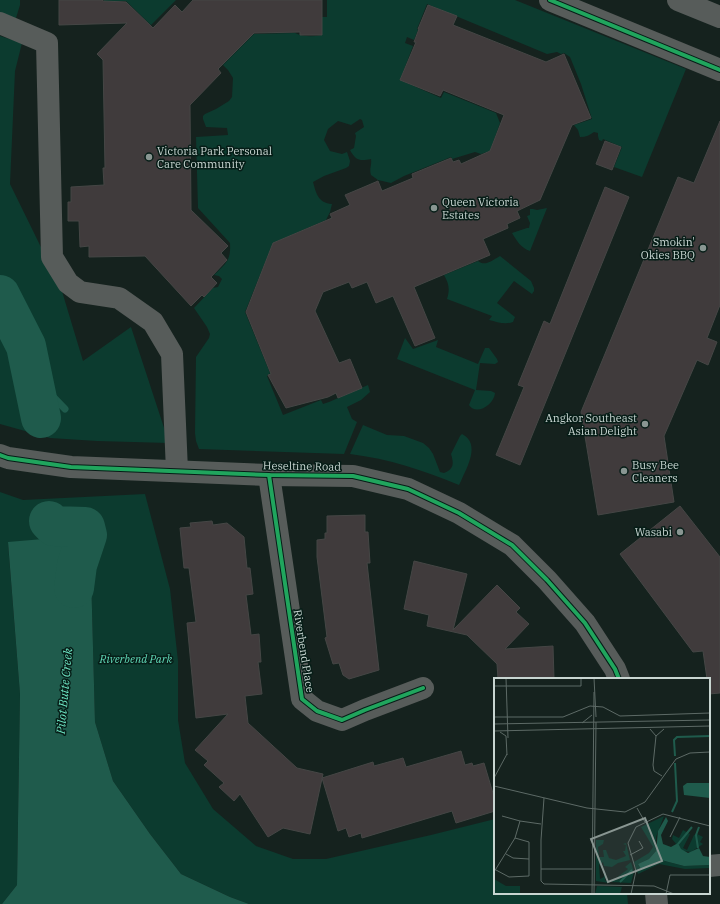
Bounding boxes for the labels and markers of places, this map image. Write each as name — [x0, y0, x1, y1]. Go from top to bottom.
place label: Victoria Park Personal Care Community — [157, 144, 272, 171]
marker: Victoria Park Personal Care Community — [144, 152, 154, 162]
place label: Queen Victoria Estates — [442, 195, 519, 222]
marker: Queen Victoria Estates — [429, 203, 439, 213]
place label: Smokin' Okies BBQ — [641, 235, 695, 262]
marker: Smokin' Okies BBQ — [698, 243, 708, 253]
place label: Angkor Southeast Asian Delight — [545, 411, 637, 438]
marker: Angkor Southeast Asian Delight — [640, 419, 650, 429]
place label: Busy Bee Cleaners — [632, 458, 679, 485]
marker: Busy Bee Cleaners — [619, 466, 629, 476]
place label: Wasabi — [635, 525, 673, 539]
marker: Wasabi — [675, 527, 685, 537]

